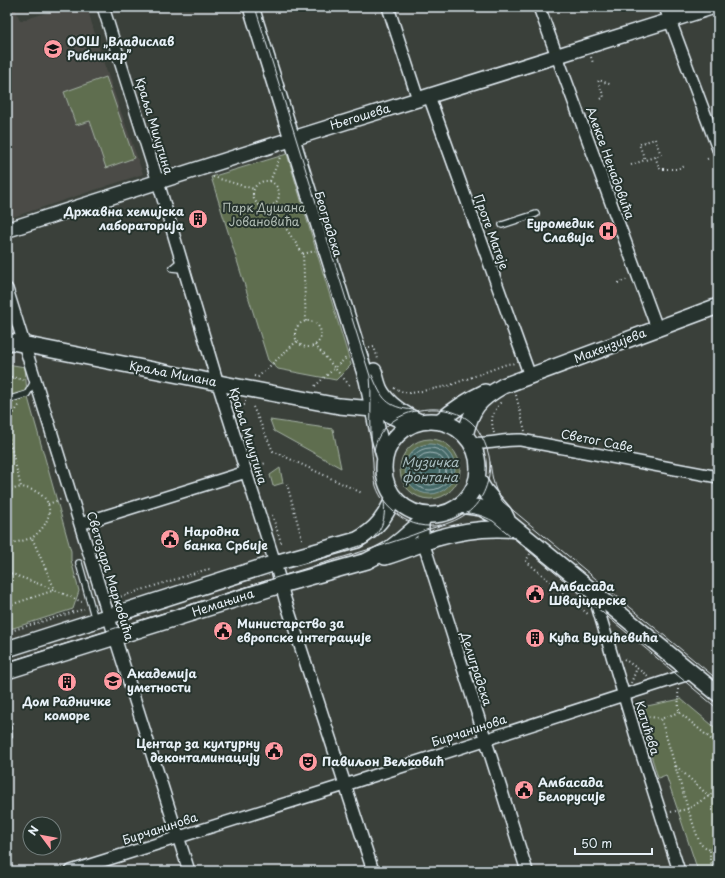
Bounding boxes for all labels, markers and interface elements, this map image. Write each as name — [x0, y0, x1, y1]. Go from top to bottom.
place label: ООШ „Владислав Рибникар” — [67, 32, 174, 64]
school or university icon: ООШ „Владислав Рибникар” — [42, 38, 64, 60]
street label: Краља Милутина — [132, 75, 178, 177]
street label: Његошева — [327, 98, 393, 134]
street label: Алексе Ненадовића — [582, 104, 640, 222]
street label: Београдска — [310, 189, 348, 259]
street label: Проте Матеје — [470, 191, 514, 272]
park label: Парк Душана Јовановића — [222, 198, 306, 230]
place label: Државна хемијска лабораторија — [63, 202, 185, 234]
building icon: Државна хемијска лабораторија — [187, 208, 209, 230]
place label: Еуромедик Славија — [527, 214, 595, 246]
hospital icon: Еуромедик Славија — [597, 220, 619, 242]
street label: Макензијева — [571, 323, 649, 367]
street label: Краља Милана — [128, 356, 219, 390]
street label: Краља Милутина — [226, 385, 272, 487]
street label: Светог Саве — [559, 424, 635, 456]
water label: Музичка фонтана — [402, 452, 459, 486]
street label: Светозара Марковића — [83, 509, 139, 643]
place label: Народна банка Србије — [184, 522, 268, 554]
public building icon: Народна банка Србије — [159, 528, 181, 550]
place label: Амбасада Швајцарске — [549, 577, 627, 609]
street label: Немањина — [189, 583, 256, 621]
public building icon: Амбасада Швајцарске — [524, 583, 546, 605]
place label: Министарство за европске интеграције — [237, 614, 372, 646]
public building icon: Министарство за европске интеграције — [212, 620, 234, 642]
building icon: Кућа Вукићевића — [524, 627, 546, 649]
place label: Кућа Вукићевића — [549, 628, 659, 646]
street label: Делиградска — [456, 629, 497, 708]
place label: Академија уметности — [127, 664, 197, 696]
school or university icon: Академија уметности — [102, 670, 124, 692]
building icon: Дом Радничке коморе — [56, 671, 78, 693]
place label: Дом Радничке коморе — [22, 692, 112, 724]
street label: Катићева — [631, 698, 665, 758]
street label: Бирчанинова — [429, 709, 509, 751]
place label: Центар за културну деконтаминацију — [136, 734, 260, 766]
public building icon: Центар за културну деконтаминацију — [263, 740, 285, 762]
theatre icon: Павиљон Вељковић — [297, 751, 319, 773]
place label: Павиљон Вељковић — [322, 752, 444, 770]
place label: Амбасада Белорусије — [538, 773, 606, 805]
public building icon: Амбасада Белорусије — [513, 779, 535, 801]
street label: Бирчанинова — [120, 807, 200, 849]
north arrow — [22, 816, 62, 856]
text: N — [24, 822, 43, 839]
scale bar — [575, 830, 652, 856]
text: 50 m — [581, 834, 612, 852]

